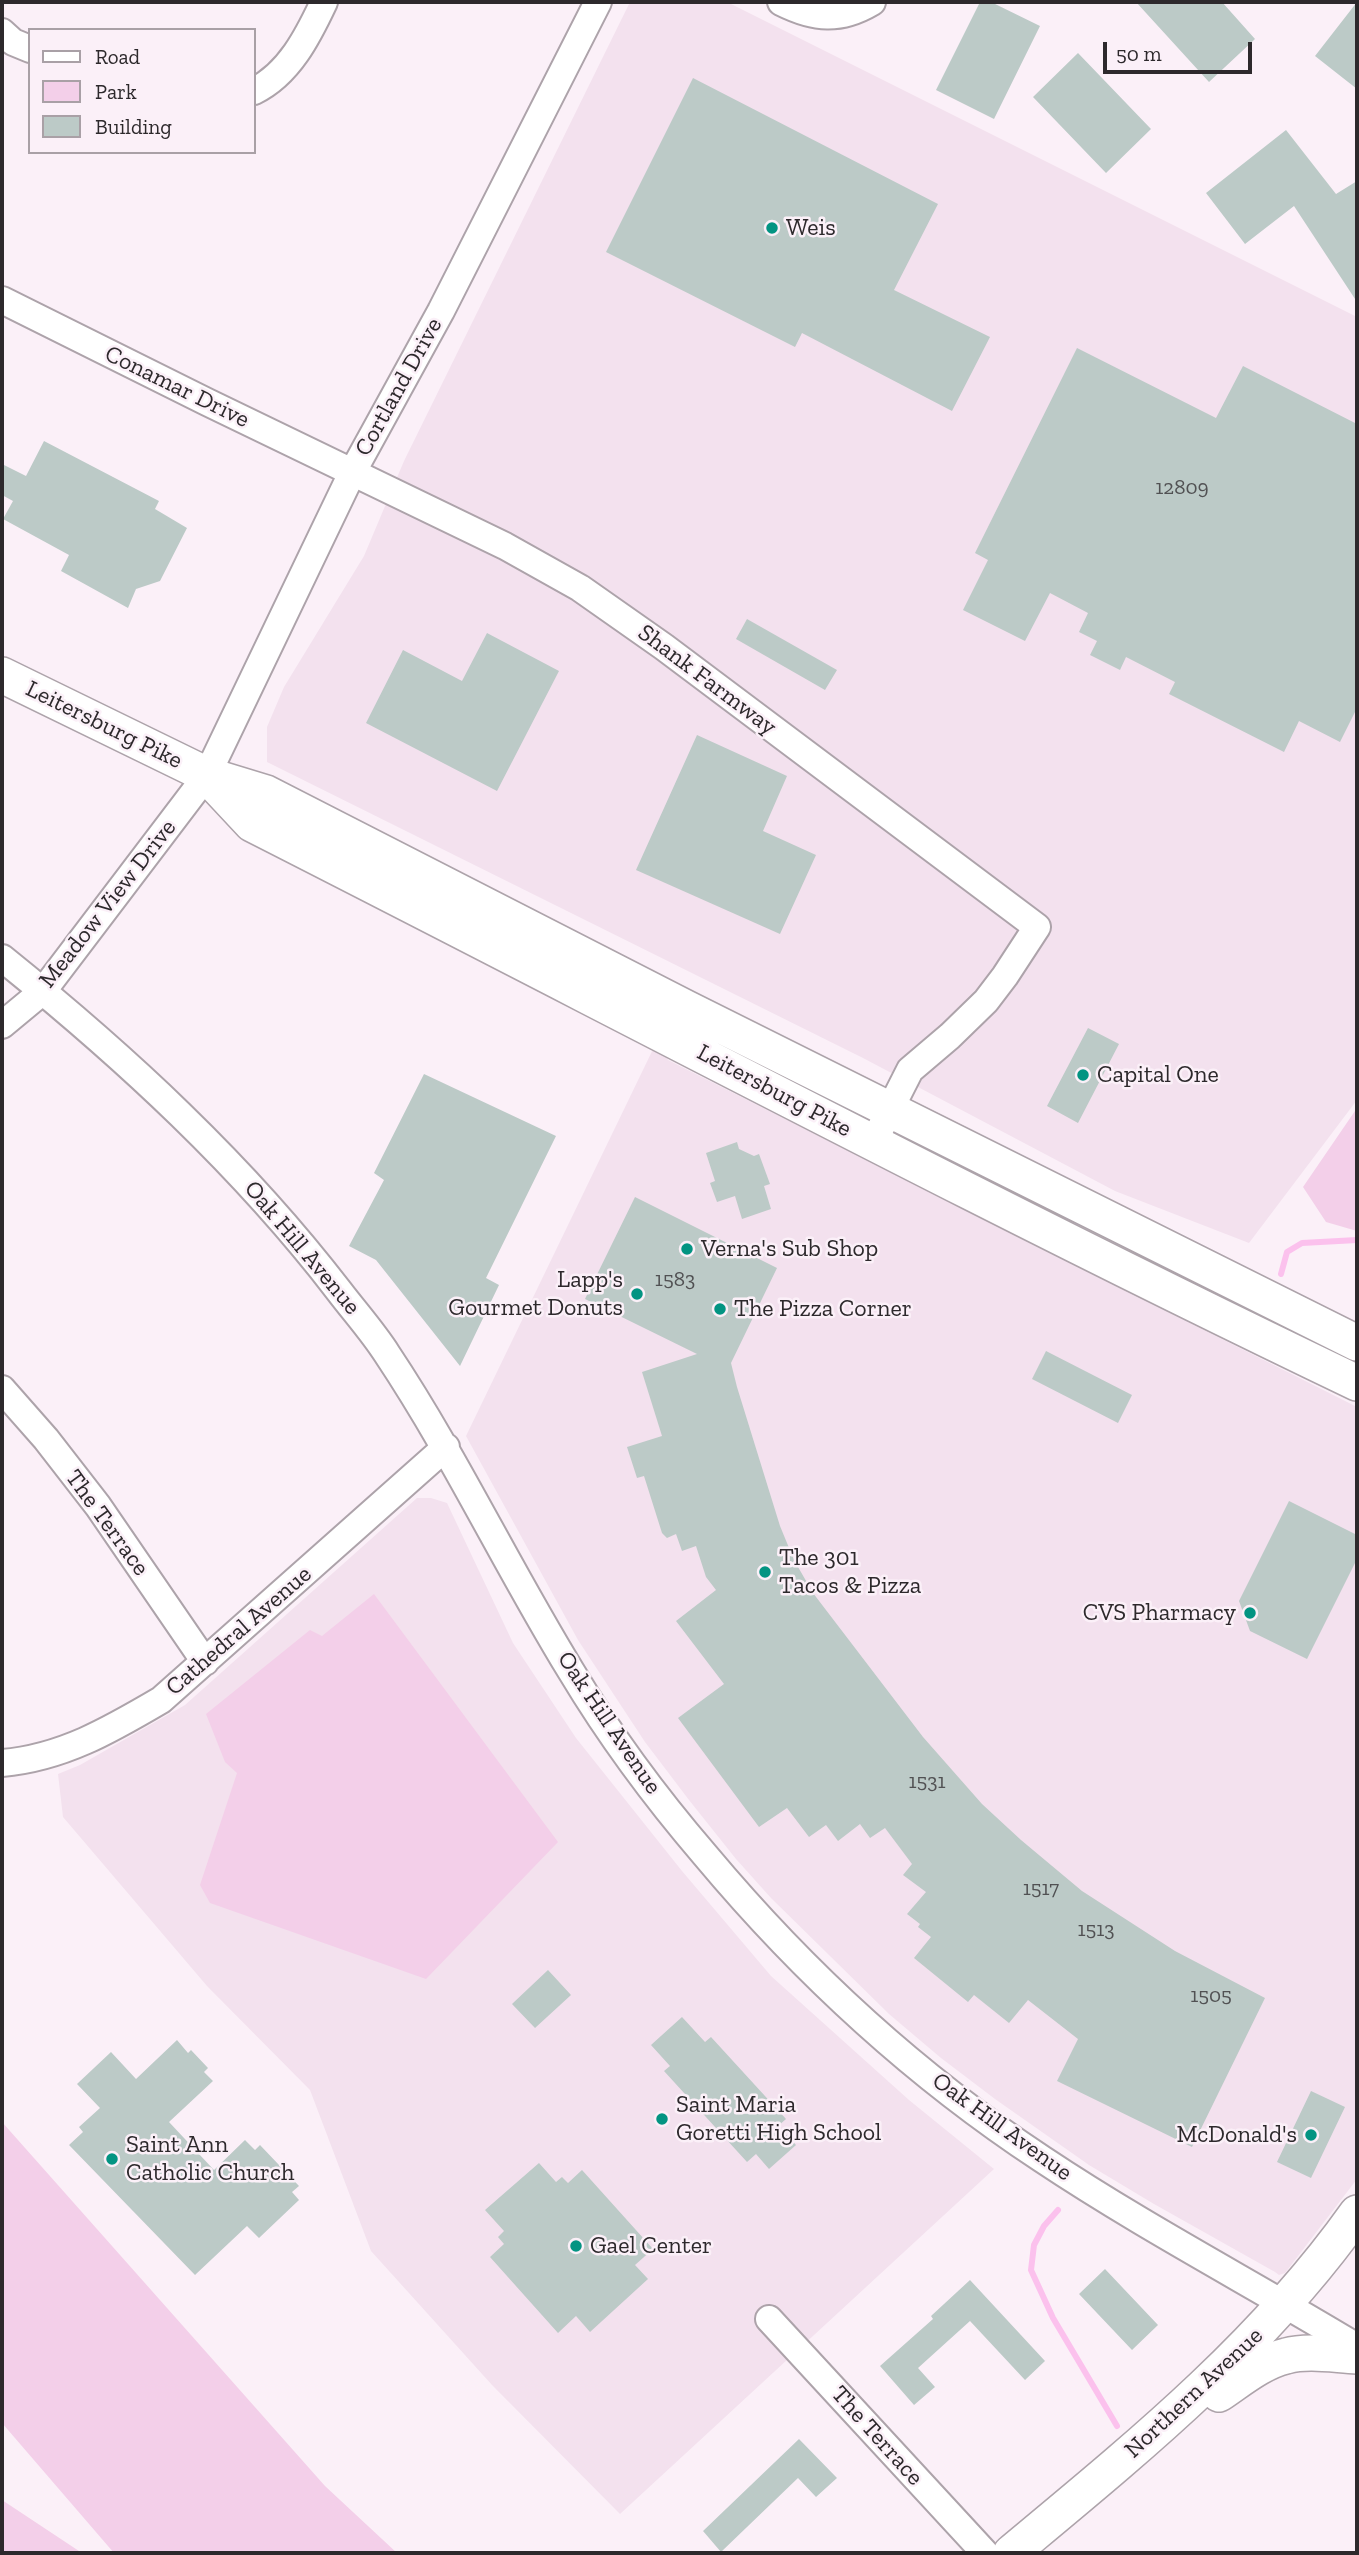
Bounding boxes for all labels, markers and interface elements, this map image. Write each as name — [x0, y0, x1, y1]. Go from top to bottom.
legend — [28, 28, 256, 154]
scale bar — [1107, 28, 1256, 72]
text: 50 m — [1116, 41, 1162, 66]
text: Road — [95, 44, 140, 69]
text: Park — [95, 79, 137, 104]
text: Building — [95, 114, 172, 139]
place label: Weis — [786, 214, 836, 242]
marker: Weis — [764, 220, 780, 236]
street label: Cortland Drive — [349, 313, 449, 461]
street label: Conamar Drive — [100, 340, 254, 434]
house number: 12809 — [1155, 475, 1209, 501]
street label: Shank Farmway — [632, 618, 782, 742]
street label: Leitersburg Pike — [21, 675, 187, 775]
street label: Meadow View Drive — [33, 814, 183, 994]
street label: Leitersburg Pike — [692, 1038, 856, 1144]
place label: Capital One — [1097, 1061, 1219, 1089]
marker: Capital One — [1075, 1067, 1091, 1083]
street label: Oak Hill Avenue — [238, 1175, 366, 1321]
place label: Verna's Sub Shop — [701, 1235, 878, 1263]
marker: Verna's Sub Shop — [679, 1241, 695, 1257]
place label: Lapp's Gourmet Donuts — [448, 1266, 623, 1322]
house number: 1583 — [655, 1267, 695, 1293]
marker: Lapp's Gourmet Donuts — [629, 1286, 645, 1302]
place label: The Pizza Corner — [734, 1295, 912, 1323]
marker: The Pizza Corner — [712, 1301, 728, 1317]
street label: The Terrace — [59, 1464, 155, 1582]
place label: The 301 Tacos & Pizza — [779, 1544, 921, 1600]
street label: Cathedral Avenue — [160, 1560, 318, 1702]
marker: The 301 Tacos & Pizza — [757, 1564, 773, 1580]
place label: CVS Pharmacy — [1083, 1599, 1236, 1627]
marker: CVS Pharmacy — [1242, 1605, 1258, 1621]
street label: Oak Hill Avenue — [551, 1646, 667, 1800]
house number: 1531 — [908, 1769, 946, 1795]
house number: 1517 — [1023, 1876, 1059, 1902]
house number: 1513 — [1077, 1917, 1115, 1943]
house number: 1505 — [1190, 1983, 1232, 2009]
street label: Oak Hill Avenue — [926, 2067, 1078, 2187]
place label: Saint Maria Goretti High School — [676, 2091, 881, 2147]
marker: Saint Maria Goretti High School — [654, 2111, 670, 2127]
place label: McDonald's — [1177, 2121, 1297, 2149]
marker: McDonald's — [1303, 2127, 1319, 2143]
place label: Saint Ann Catholic Church — [126, 2131, 294, 2187]
marker: Saint Ann Catholic Church — [104, 2151, 120, 2167]
place label: Gael Center — [590, 2232, 712, 2260]
marker: Gael Center — [568, 2238, 584, 2254]
street label: Northern Avenue — [1119, 2322, 1269, 2464]
street label: The Terrace — [825, 2380, 929, 2492]

